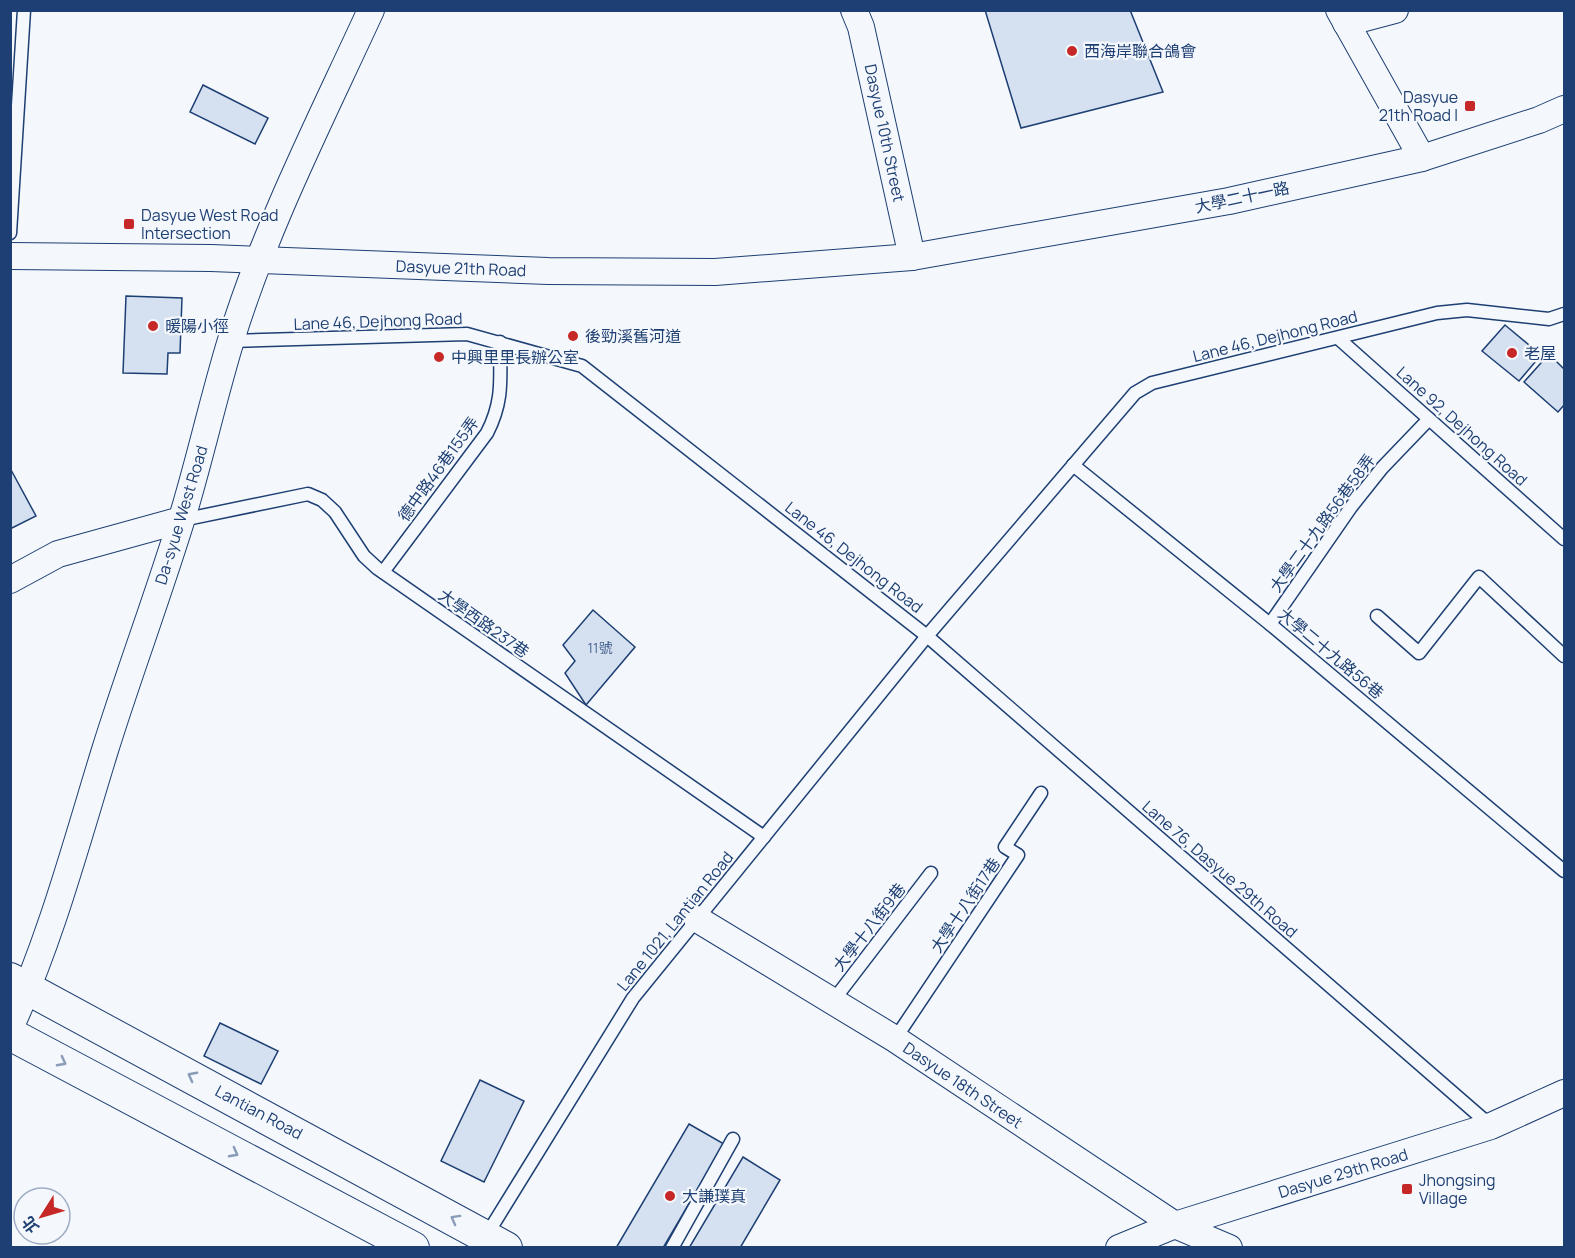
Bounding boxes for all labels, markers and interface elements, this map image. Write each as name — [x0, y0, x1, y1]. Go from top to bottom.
place label: 西海岸聯合鴿會 — [1084, 40, 1196, 62]
marker: 西海岸聯合鴿會 — [1065, 44, 1079, 58]
street label: Dasyue 10th Street — [860, 62, 910, 204]
place label: Dasyue 21th Road I — [1379, 86, 1458, 126]
marker: Dasyue 21th Road I — [1463, 99, 1477, 113]
street label: 大學二十一路 — [1193, 176, 1291, 218]
place label: Dasyue West Road Intersection — [141, 204, 279, 244]
marker: Dasyue West Road Intersection — [122, 217, 136, 231]
street label: Dasyue 21th Road — [395, 255, 527, 281]
street label: Lane 46, Dejhong Road — [1190, 305, 1360, 367]
street label: Lane 46, Dejhong Road — [293, 307, 463, 335]
place label: 暖陽小徑 — [165, 315, 229, 337]
marker: 暖陽小徑 — [146, 319, 160, 333]
place label: 後勁溪舊河道 — [585, 325, 681, 347]
marker: 後勁溪舊河道 — [566, 329, 580, 343]
place label: 老屋 — [1524, 342, 1556, 364]
place label: 中興里里長辦公室 — [451, 346, 579, 368]
marker: 老屋 — [1505, 346, 1519, 360]
marker: 中興里里長辦公室 — [432, 350, 446, 364]
street label: Lane 92, Dejhong Road — [1392, 361, 1532, 491]
street label: 德中路46巷155弄 — [393, 412, 483, 526]
street label: Da-syue West Road — [149, 443, 213, 587]
street label: 大學二十九路56巷58弄 — [1264, 450, 1380, 596]
street label: Lane 46, Dejhong Road — [781, 496, 927, 618]
street label: 大學西路237巷 — [434, 584, 534, 662]
street label: 大學二十九路56巷 — [1274, 602, 1388, 704]
house number: 11號 — [588, 638, 612, 657]
street label: Lane 76, Dasyue 29th Road — [1138, 795, 1302, 943]
street label: Lane 1021, Lantian Road — [612, 847, 738, 995]
street label: 大學十八街17巷 — [925, 853, 1005, 957]
street label: 大學十八街9巷 — [828, 878, 910, 976]
street label: Dasyue 18th Street — [899, 1037, 1027, 1133]
one-way arrow — [56, 1055, 66, 1066]
one-way arrow — [187, 1072, 198, 1083]
street label: Lantian Road — [211, 1080, 307, 1144]
street label: Dasyue 29th Road — [1276, 1143, 1410, 1203]
one-way arrow — [228, 1146, 239, 1157]
place label: Jhongsing Village — [1419, 1169, 1495, 1209]
marker: Jhongsing Village — [1400, 1182, 1414, 1196]
place label: 大謙璞真 — [682, 1185, 746, 1207]
north arrow — [12, 1186, 72, 1246]
marker: 大謙璞真 — [663, 1189, 677, 1203]
text: 北 — [16, 1212, 44, 1238]
one-way arrow — [451, 1215, 462, 1226]

